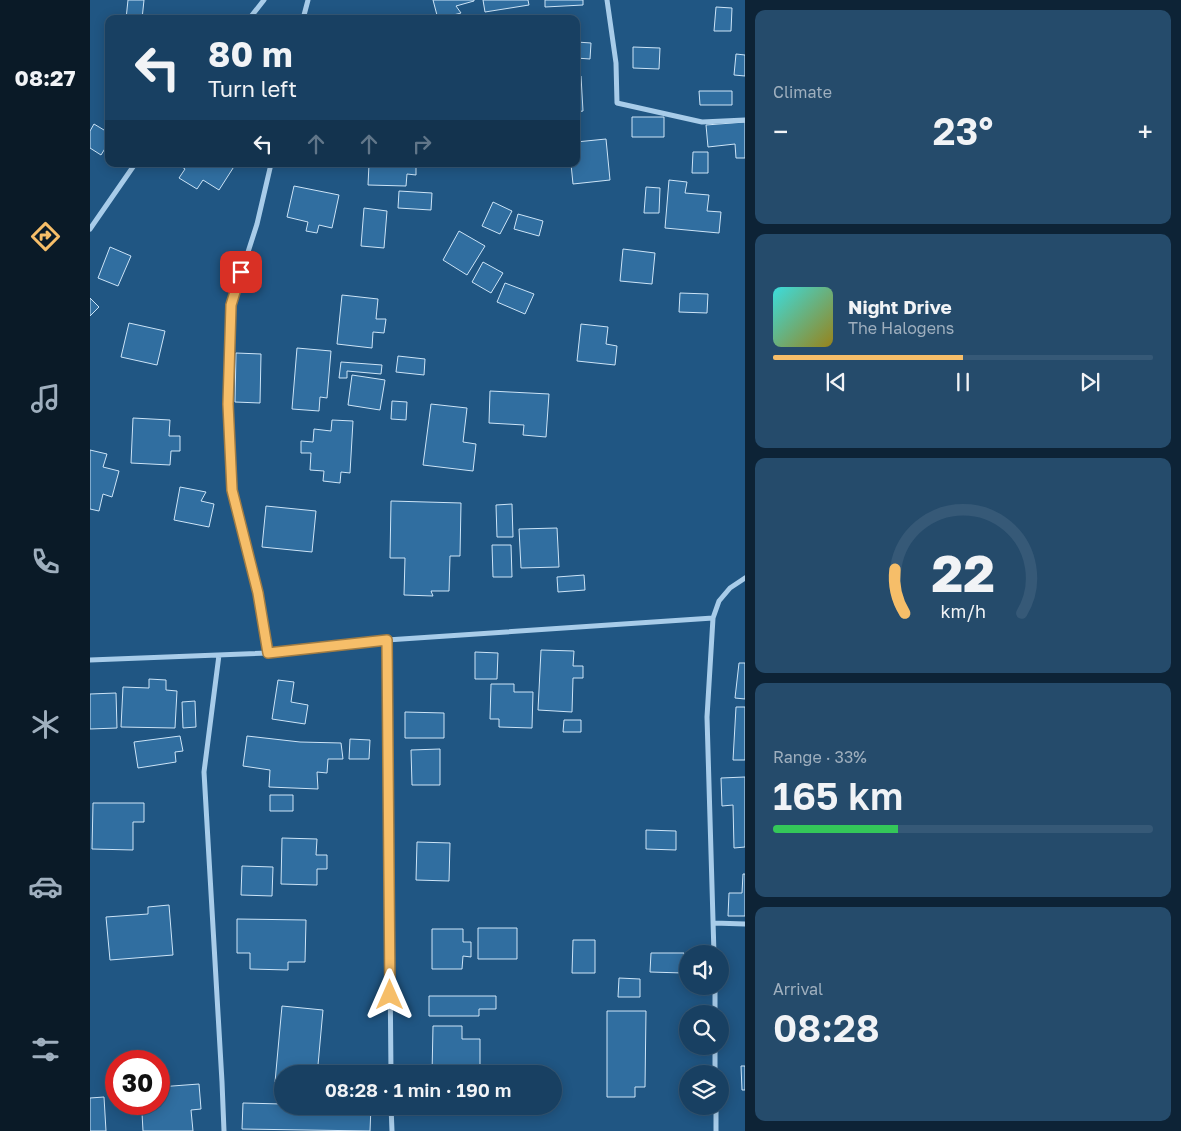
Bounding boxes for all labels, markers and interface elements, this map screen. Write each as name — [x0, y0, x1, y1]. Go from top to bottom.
text: 80 m — [208, 33, 293, 75]
icon: left — [125, 35, 190, 100]
text: 08:27 — [15, 64, 75, 91]
text: Turn left — [208, 75, 297, 102]
text: Climate — [773, 82, 832, 102]
text: 23° — [933, 108, 993, 153]
text: − — [773, 115, 788, 148]
text: + — [1138, 115, 1153, 148]
icon: left — [249, 130, 277, 158]
icon: ahead — [302, 130, 330, 158]
icon: ahead — [355, 130, 383, 158]
icon: right — [408, 130, 436, 158]
icon: directions — [28, 219, 63, 254]
pin — [220, 251, 262, 293]
icon: arrive — [227, 258, 255, 286]
text: Night Drive — [848, 295, 952, 318]
text: The Halogens — [848, 318, 954, 338]
icon: previous — [822, 368, 850, 396]
icon: pause — [949, 368, 977, 396]
icon: next — [1076, 368, 1104, 396]
icon: music — [28, 381, 63, 416]
text: 22 — [931, 541, 995, 603]
icon: phone — [28, 544, 63, 579]
text: km/h — [940, 600, 986, 622]
icon: climate — [28, 707, 63, 742]
text: Range · 33% — [773, 747, 867, 767]
text: 165 km — [773, 773, 903, 818]
icon: car — [28, 869, 63, 904]
map controls — [679, 945, 729, 1115]
button: sound — [679, 945, 729, 995]
position arrow — [363, 968, 415, 1020]
text: Arrival — [773, 979, 823, 999]
button: search — [679, 1005, 729, 1055]
text: 08:28 — [773, 1005, 880, 1050]
icon: filters — [28, 1032, 63, 1067]
speed limit sign: 30 — [105, 1050, 170, 1115]
button: layers — [679, 1065, 729, 1115]
text: 08:28 · 1 min · 190 m — [325, 1078, 511, 1101]

